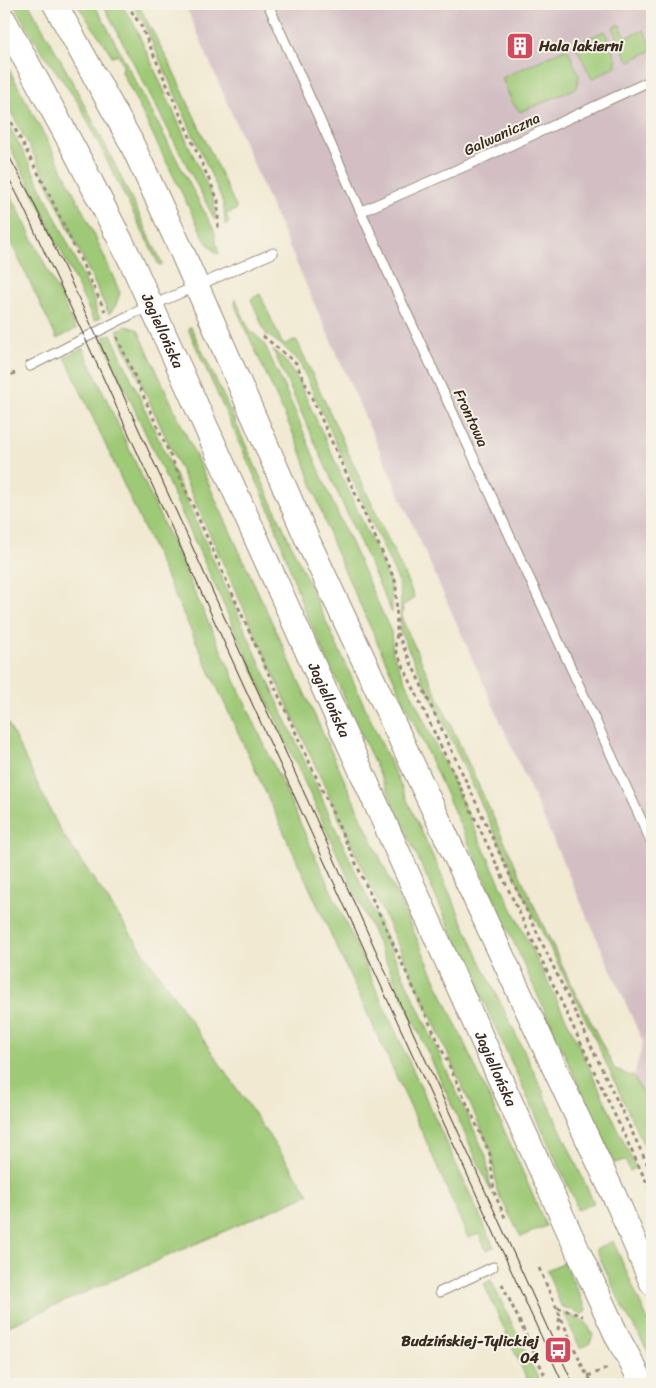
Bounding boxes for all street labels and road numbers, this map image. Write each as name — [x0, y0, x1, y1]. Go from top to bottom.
street label: Galwaniczna — [460, 105, 545, 163]
street label: Jagiellońska — [134, 288, 191, 373]
street label: Frontowa — [446, 385, 496, 452]
street label: Jagiellońska — [300, 657, 358, 742]
street label: Jagiellońska — [467, 1026, 524, 1111]

